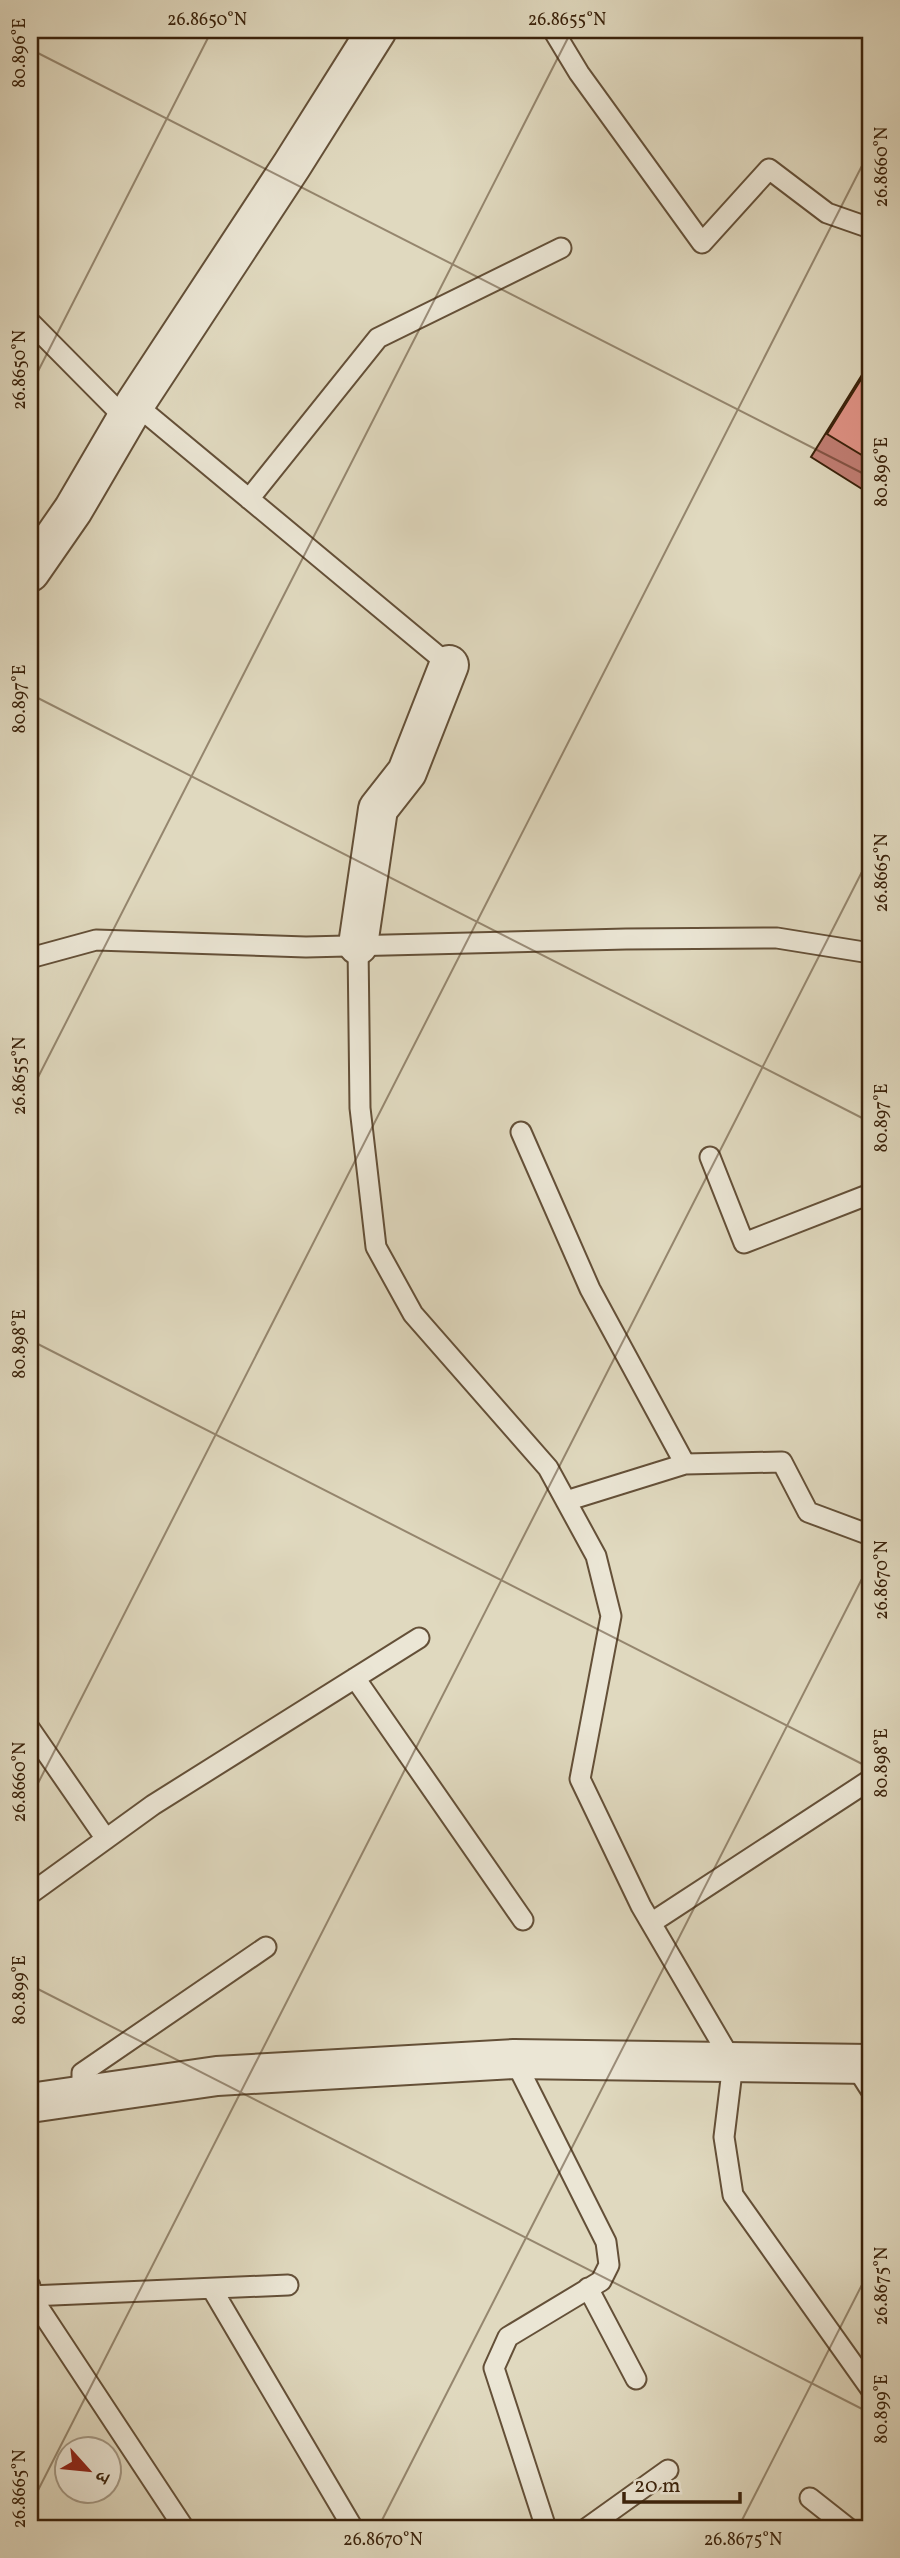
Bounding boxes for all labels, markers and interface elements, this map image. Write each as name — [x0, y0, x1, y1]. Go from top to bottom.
text: 26.8650°N — [167, 8, 247, 33]
text: 26.8655°N — [528, 8, 606, 33]
text: 80.896°E — [8, 18, 33, 88]
text: 26.8660°N — [870, 127, 895, 207]
text: 26.8650°N — [8, 330, 33, 410]
text: 80.896°E — [870, 437, 895, 507]
text: 80.897°E — [8, 664, 33, 733]
text: 26.8665°N — [870, 833, 895, 913]
text: 26.8655°N — [8, 1037, 33, 1115]
text: 80.897°E — [870, 1083, 895, 1152]
text: 80.898°E — [8, 1309, 33, 1379]
text: 26.8670°N — [870, 1540, 895, 1620]
text: 80.898°E — [870, 1728, 895, 1798]
text: 26.8660°N — [8, 1742, 33, 1822]
text: 80.899°E — [8, 1955, 33, 2025]
text: 26.8675°N — [870, 2247, 895, 2325]
text: 80.899°E — [870, 2374, 895, 2444]
north arrow — [52, 2436, 122, 2506]
text: 26.8665°N — [8, 2449, 33, 2529]
scale bar — [624, 2460, 739, 2504]
text: उ — [87, 2465, 116, 2488]
text: 20 m — [634, 2472, 680, 2501]
text: 26.8670°N — [343, 2528, 423, 2553]
text: 26.8675°N — [704, 2528, 782, 2553]

